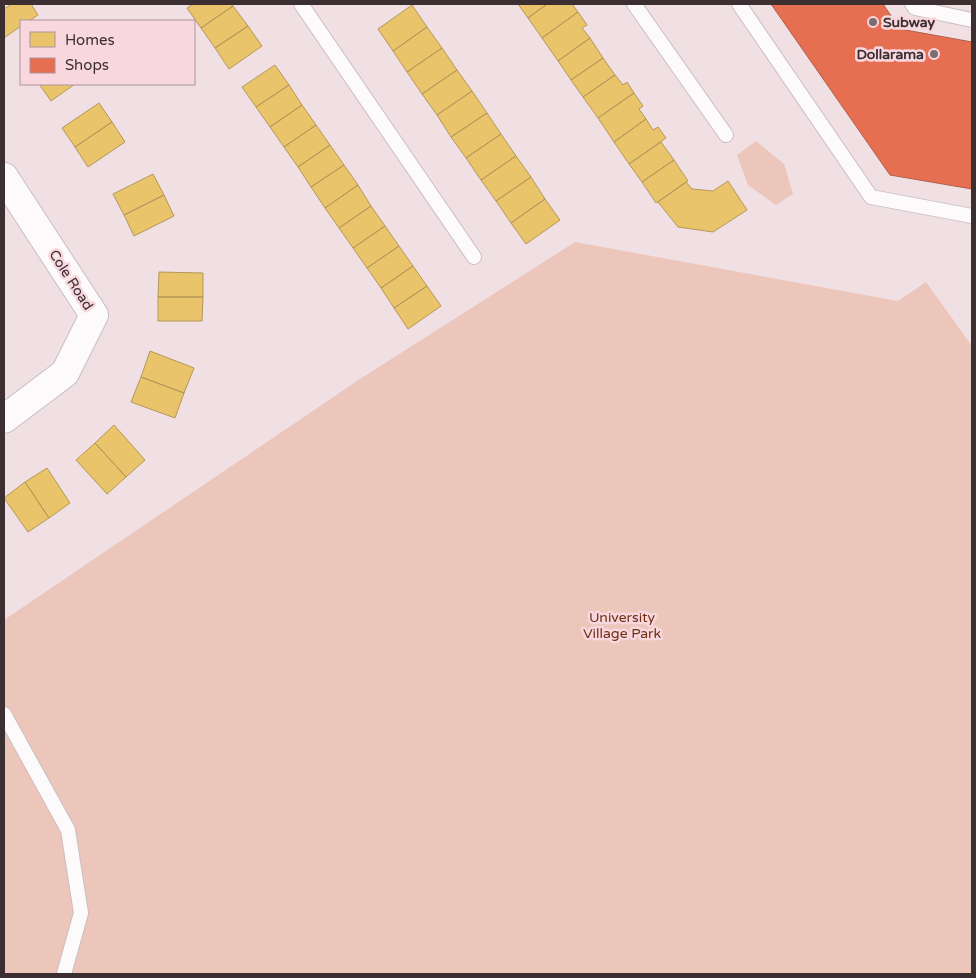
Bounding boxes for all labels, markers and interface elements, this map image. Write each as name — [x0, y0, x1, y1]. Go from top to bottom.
place label: Subway — [883, 14, 936, 31]
marker: Subway — [867, 16, 879, 28]
legend — [20, 20, 195, 85]
text: Homes — [65, 31, 115, 49]
place label: Dollarama — [856, 46, 924, 63]
marker: Dollarama — [928, 48, 940, 60]
text: Shops — [65, 56, 109, 74]
street label: Cole Road — [45, 247, 97, 313]
park label: University Village Park — [583, 609, 661, 642]

